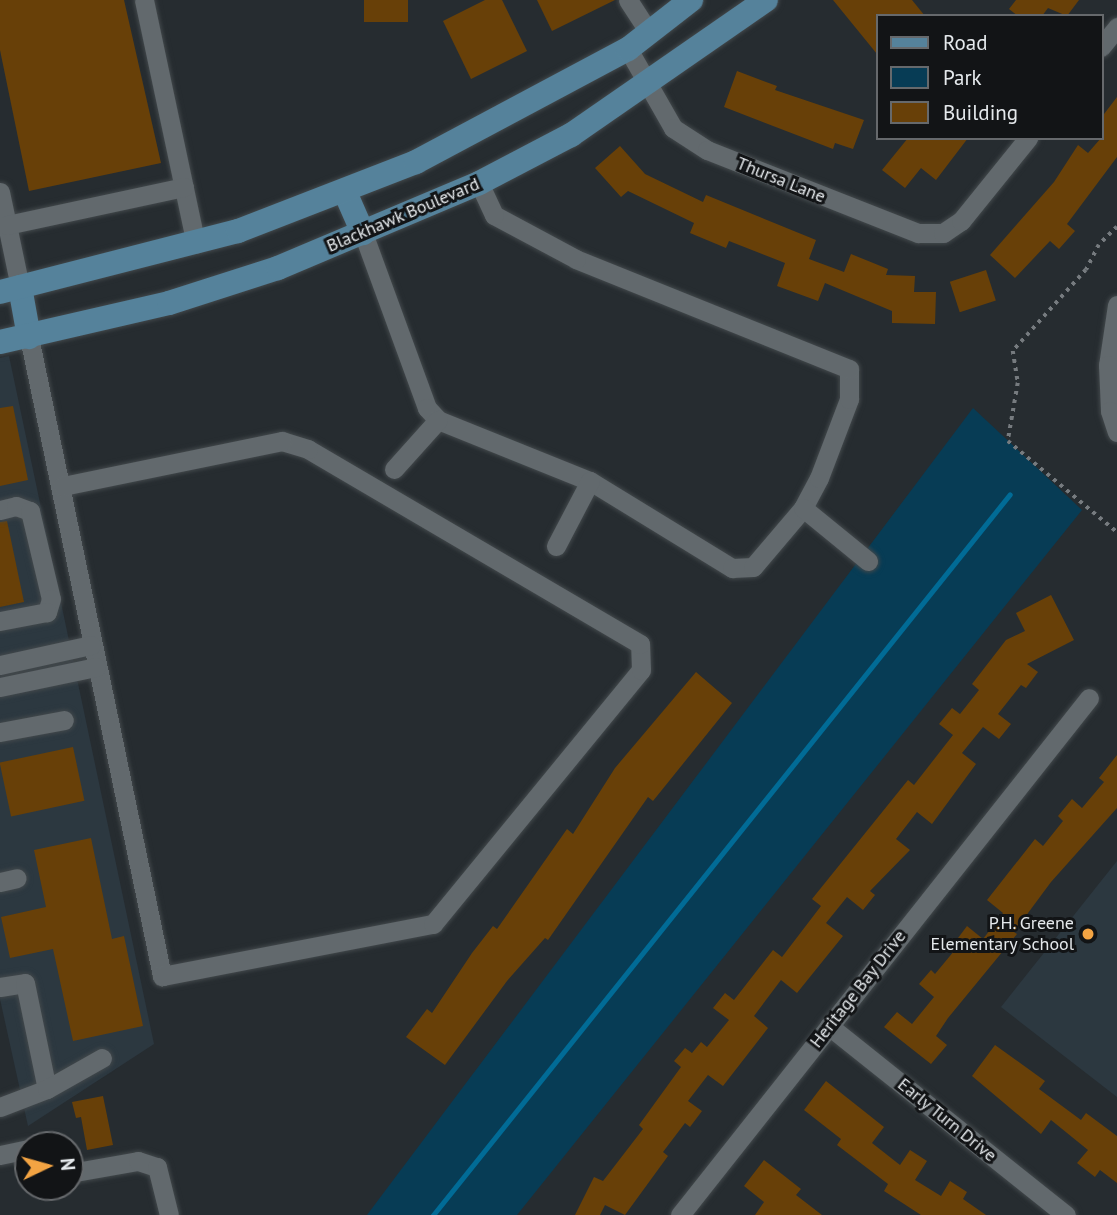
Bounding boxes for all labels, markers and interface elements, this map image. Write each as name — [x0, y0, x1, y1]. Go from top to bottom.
legend — [876, 14, 1103, 140]
text: Road — [943, 29, 987, 56]
text: Park — [943, 64, 982, 91]
text: Building — [943, 99, 1018, 126]
street label: Thursa Lane — [733, 152, 829, 208]
street label: Blackhawk Boulevard — [323, 173, 483, 257]
place label: P.H. Greene Elementary School — [930, 913, 1074, 956]
street label: Heritage Bay Drive — [805, 926, 911, 1052]
marker: P.H. Greene Elementary School — [1080, 926, 1096, 942]
street label: Early Turn Drive — [893, 1073, 1001, 1167]
north arrow — [14, 1131, 84, 1201]
text: N — [55, 1157, 80, 1172]

